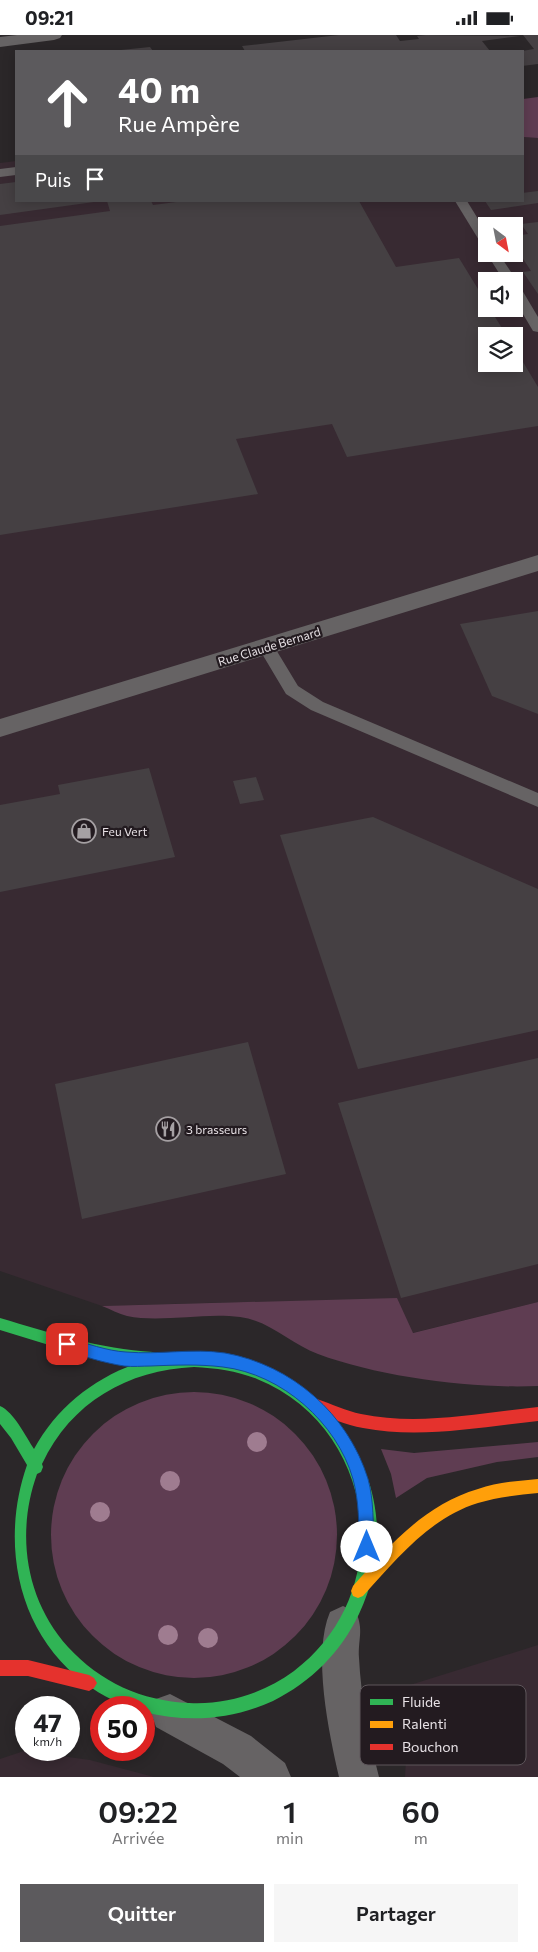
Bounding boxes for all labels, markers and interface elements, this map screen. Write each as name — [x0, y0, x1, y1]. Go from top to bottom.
text: 09:21 — [25, 6, 74, 29]
text: 40 m — [118, 67, 200, 110]
icon: ahead — [35, 70, 100, 135]
text: Rue Ampère — [118, 110, 240, 137]
icon: arrive — [81, 165, 109, 193]
text: Puis — [35, 168, 71, 191]
north arrow — [478, 217, 522, 263]
map controls — [478, 217, 523, 372]
button: sound — [478, 272, 523, 317]
button: layers — [478, 327, 523, 372]
street label: Rue Claude Bernard — [216, 624, 322, 668]
shop icon: Feu Vert — [71, 818, 97, 844]
place label: Feu Vert — [102, 824, 147, 838]
restaurant icon: 3 brasseurs — [155, 1116, 181, 1142]
place label: 3 brasseurs — [186, 1122, 247, 1136]
pin — [46, 1323, 88, 1365]
icon: arrive — [53, 1330, 81, 1358]
position arrow — [340, 1520, 392, 1572]
legend — [360, 1685, 526, 1765]
text: Fluide — [402, 1693, 440, 1710]
speed limit sign: 50 — [90, 1696, 155, 1761]
text: 47 — [33, 1707, 62, 1737]
text: Ralenti — [402, 1715, 447, 1732]
text: km/h — [33, 1734, 62, 1748]
text: Bouchon — [402, 1738, 459, 1755]
text: 09:22 — [98, 1792, 178, 1829]
text: 1 — [283, 1792, 296, 1829]
text: 60 — [402, 1792, 440, 1829]
text: Arrivée — [112, 1828, 164, 1847]
text: min — [276, 1828, 303, 1847]
text: m — [414, 1828, 428, 1847]
button: Quitter — [20, 1884, 264, 1942]
button: Partager — [274, 1884, 518, 1942]

